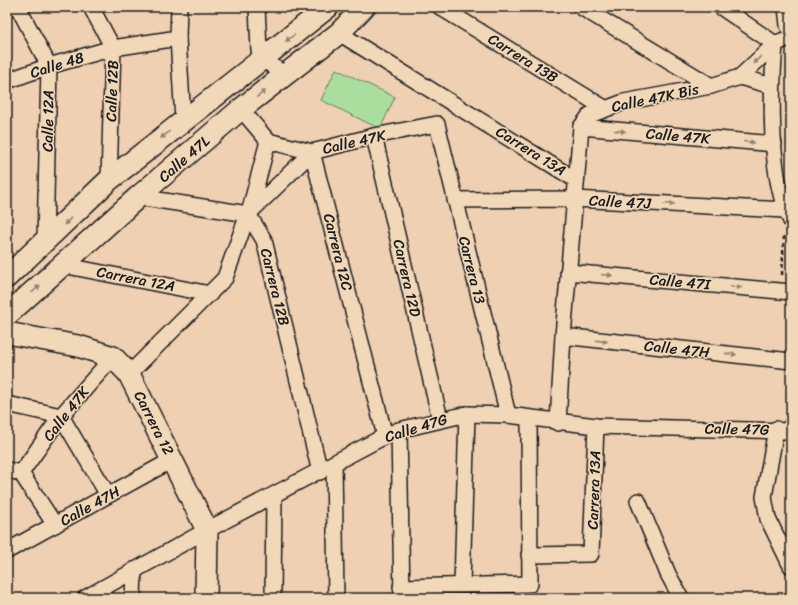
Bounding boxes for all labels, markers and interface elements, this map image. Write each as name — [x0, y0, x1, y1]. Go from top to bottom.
street label: Carrera 13B — [483, 26, 564, 90]
one-way arrow — [285, 34, 296, 43]
street label: Calle 48 — [27, 44, 87, 86]
one-way arrow — [753, 55, 762, 64]
street label: Calle 12B — [98, 59, 126, 122]
street label: Calle 47K Bis — [609, 76, 701, 120]
one-way arrow — [255, 89, 266, 98]
street label: Calle 12A — [34, 90, 62, 152]
street label: Carrera 13A — [491, 119, 571, 183]
street label: Calle 47K — [645, 120, 712, 152]
street label: Calle 47K — [320, 122, 389, 162]
one-way arrow — [614, 127, 626, 134]
street label: Calle 47L — [152, 129, 216, 189]
one-way arrow — [159, 130, 170, 139]
one-way arrow — [743, 139, 755, 145]
street label: Calle 47J — [588, 187, 653, 217]
one-way arrow — [663, 201, 675, 208]
street label: Carrera 12C — [316, 211, 360, 294]
one-way arrow — [63, 216, 73, 226]
street label: Carrera 13 — [451, 233, 493, 307]
street label: Carrera 12D — [385, 237, 429, 319]
street label: Carrera 12B — [253, 246, 297, 329]
street label: Carrera 12A — [95, 259, 177, 299]
street label: Calle 47I — [649, 266, 713, 298]
one-way arrow — [601, 272, 613, 279]
one-way arrow — [31, 284, 41, 294]
one-way arrow — [730, 284, 742, 290]
street label: Calle 47H — [643, 333, 711, 365]
one-way arrow — [596, 337, 608, 344]
one-way arrow — [725, 351, 737, 358]
street label: Calle 47K — [36, 380, 97, 447]
street label: Carrera 12 — [127, 386, 182, 460]
street label: Calle 47G — [381, 406, 451, 450]
street label: Calle 47G — [705, 415, 770, 443]
street label: Carrera 13A — [580, 450, 608, 530]
street label: Calle 47H — [55, 479, 125, 533]

